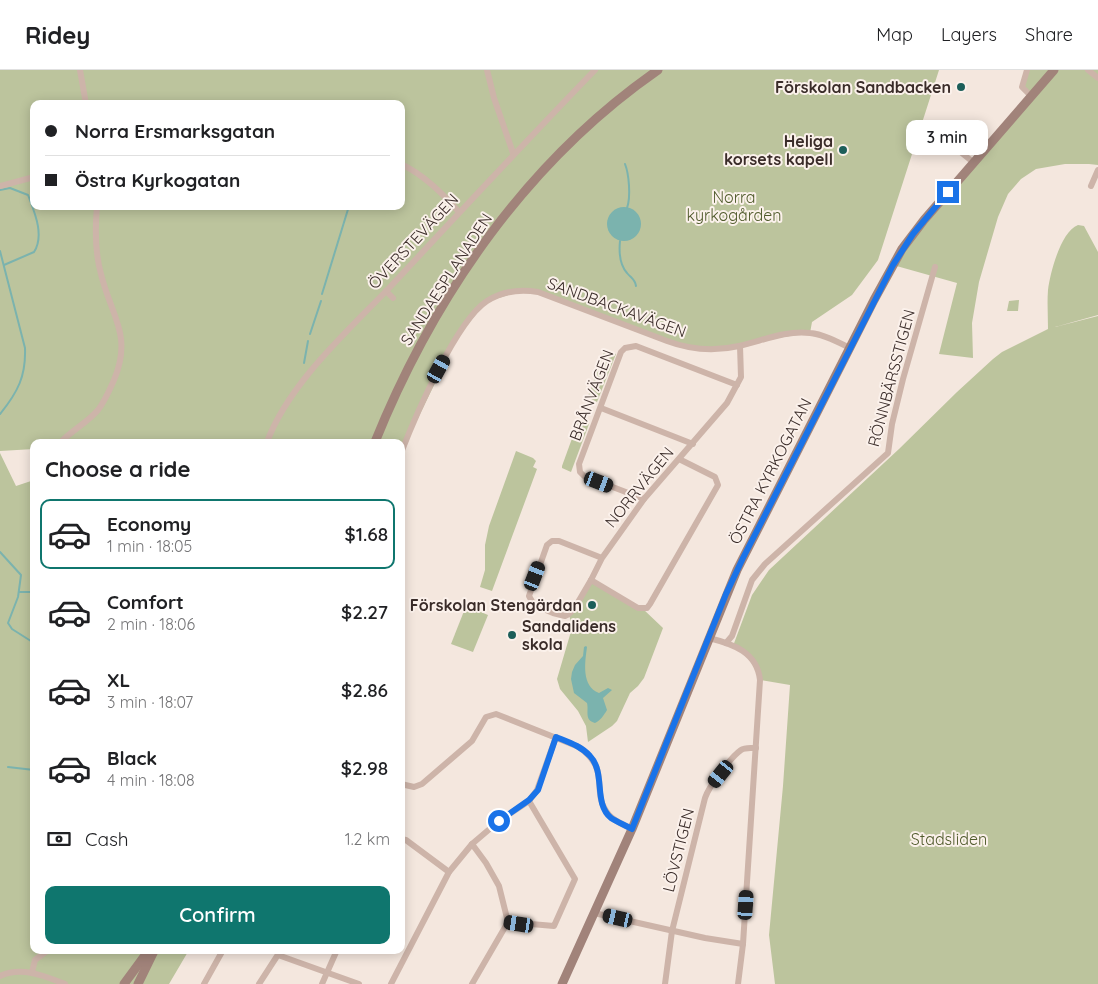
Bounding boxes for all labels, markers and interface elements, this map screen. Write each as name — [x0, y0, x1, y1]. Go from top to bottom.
text: Ridey — [25, 20, 90, 50]
text: Map — [876, 23, 913, 46]
text: Layers — [941, 23, 997, 46]
text: Share — [1025, 23, 1073, 46]
place label: Förskolan Sandbacken — [775, 77, 951, 97]
marker: Förskolan Sandbacken — [955, 81, 967, 93]
text: Norra Ersmarksgatan — [75, 119, 275, 143]
callout: 3 min — [907, 119, 989, 154]
text: 3 min — [927, 127, 967, 147]
place label: Heliga korsets kapell — [724, 131, 833, 169]
marker: Heliga korsets kapell — [837, 144, 849, 156]
text: Östra Kyrkogatan — [75, 168, 240, 192]
route end — [937, 181, 959, 203]
park label: Norra kyrkogården — [686, 187, 782, 225]
street label: ÖVERSTEVÄGEN — [364, 189, 462, 293]
street label: SANDAESPLANADEN — [396, 209, 496, 349]
street label: SANDBACKAVÄGEN — [545, 273, 689, 341]
street label: RÖNNBÄRSSTIGEN — [863, 307, 919, 449]
street label: BRÅNVÄGEN — [564, 347, 618, 443]
car — [425, 352, 452, 386]
street label: ÖSTRA KYRKOGATAN — [724, 395, 816, 547]
street label: NORRVÄGEN — [600, 443, 678, 531]
text: Choose a ride — [45, 455, 190, 483]
car — [582, 470, 615, 494]
icon: car — [47, 512, 92, 557]
text: Economy — [107, 512, 191, 536]
text: $1.68 — [345, 522, 388, 546]
text: 1 min · 18:05 — [107, 536, 192, 556]
car — [522, 559, 547, 593]
icon: car — [47, 590, 92, 635]
text: Comfort — [107, 590, 184, 614]
place label: Förskolan Stengärdan — [410, 595, 582, 615]
marker: Förskolan Stengärdan — [586, 599, 598, 611]
text: $2.27 — [341, 600, 388, 624]
text: 2 min · 18:06 — [107, 614, 195, 634]
place label: Sandalidens skola — [522, 616, 616, 654]
marker: Sandalidens skola — [506, 629, 518, 641]
icon: car — [47, 668, 92, 713]
text: XL — [107, 668, 130, 692]
text: $2.86 — [341, 678, 388, 702]
text: 3 min · 18:07 — [107, 692, 193, 712]
icon: car — [47, 746, 92, 791]
text: Black — [107, 746, 157, 770]
text: $2.98 — [341, 756, 388, 780]
car — [705, 758, 736, 790]
text: 4 min · 18:08 — [107, 770, 195, 790]
street label: LÖVSTIGEN — [658, 806, 698, 894]
route start — [488, 810, 510, 832]
icon: cash — [45, 825, 73, 853]
text: Cash — [85, 827, 129, 851]
text: 1.2 km — [345, 829, 390, 849]
park label: Stadsliden — [911, 829, 987, 849]
button: Confirm — [45, 886, 390, 944]
car — [737, 890, 754, 920]
car — [601, 907, 634, 929]
car — [503, 914, 534, 934]

